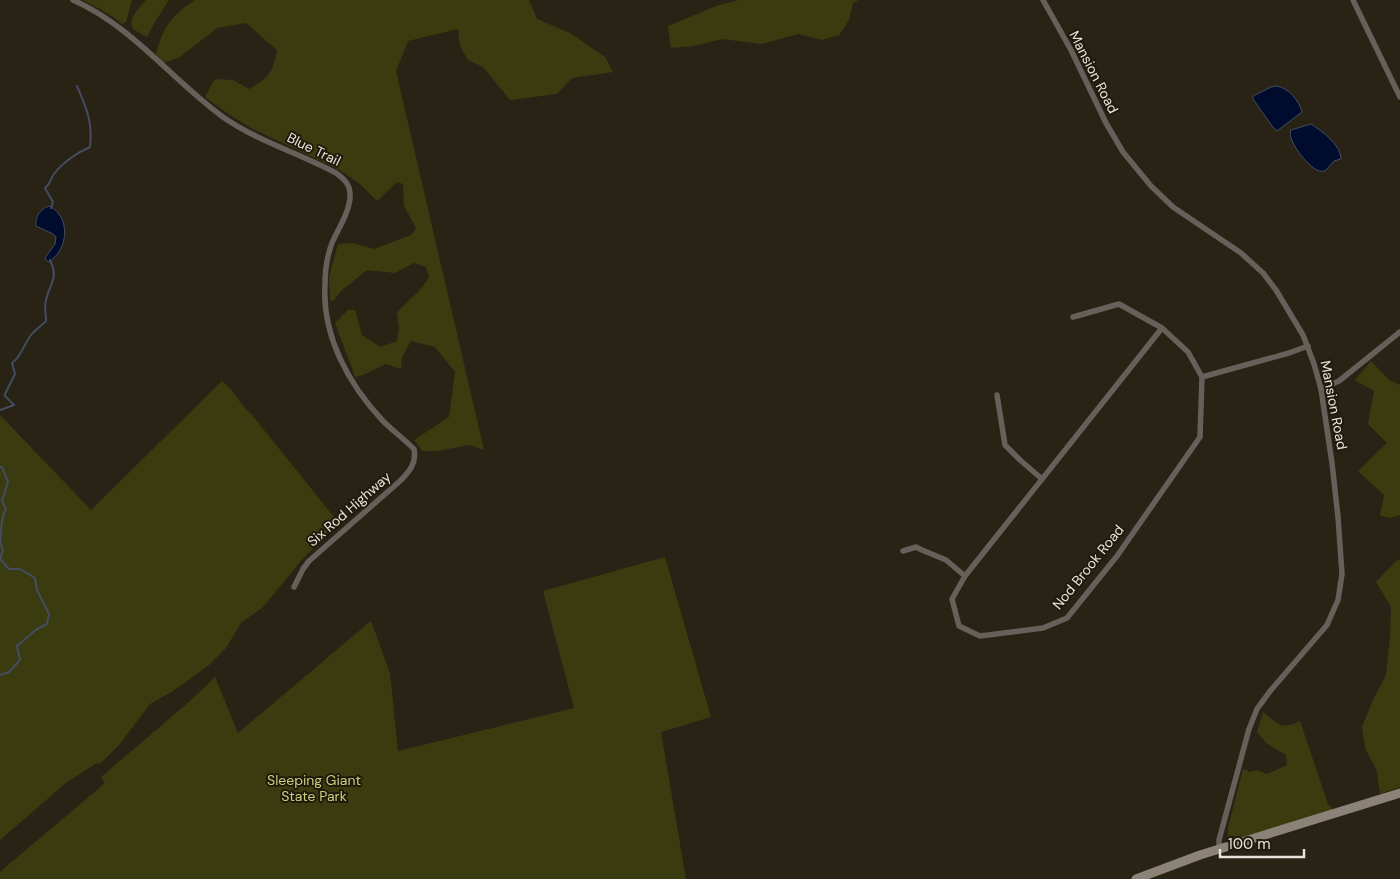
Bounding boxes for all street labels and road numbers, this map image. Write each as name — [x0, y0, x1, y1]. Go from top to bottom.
street label: Mansion Road — [1065, 28, 1123, 116]
street label: Blue Trail — [284, 128, 344, 170]
street label: Mansion Road — [1317, 359, 1351, 451]
street label: Six Rod Highway — [303, 468, 395, 550]
street label: Nod Brook Road — [1048, 521, 1128, 613]

